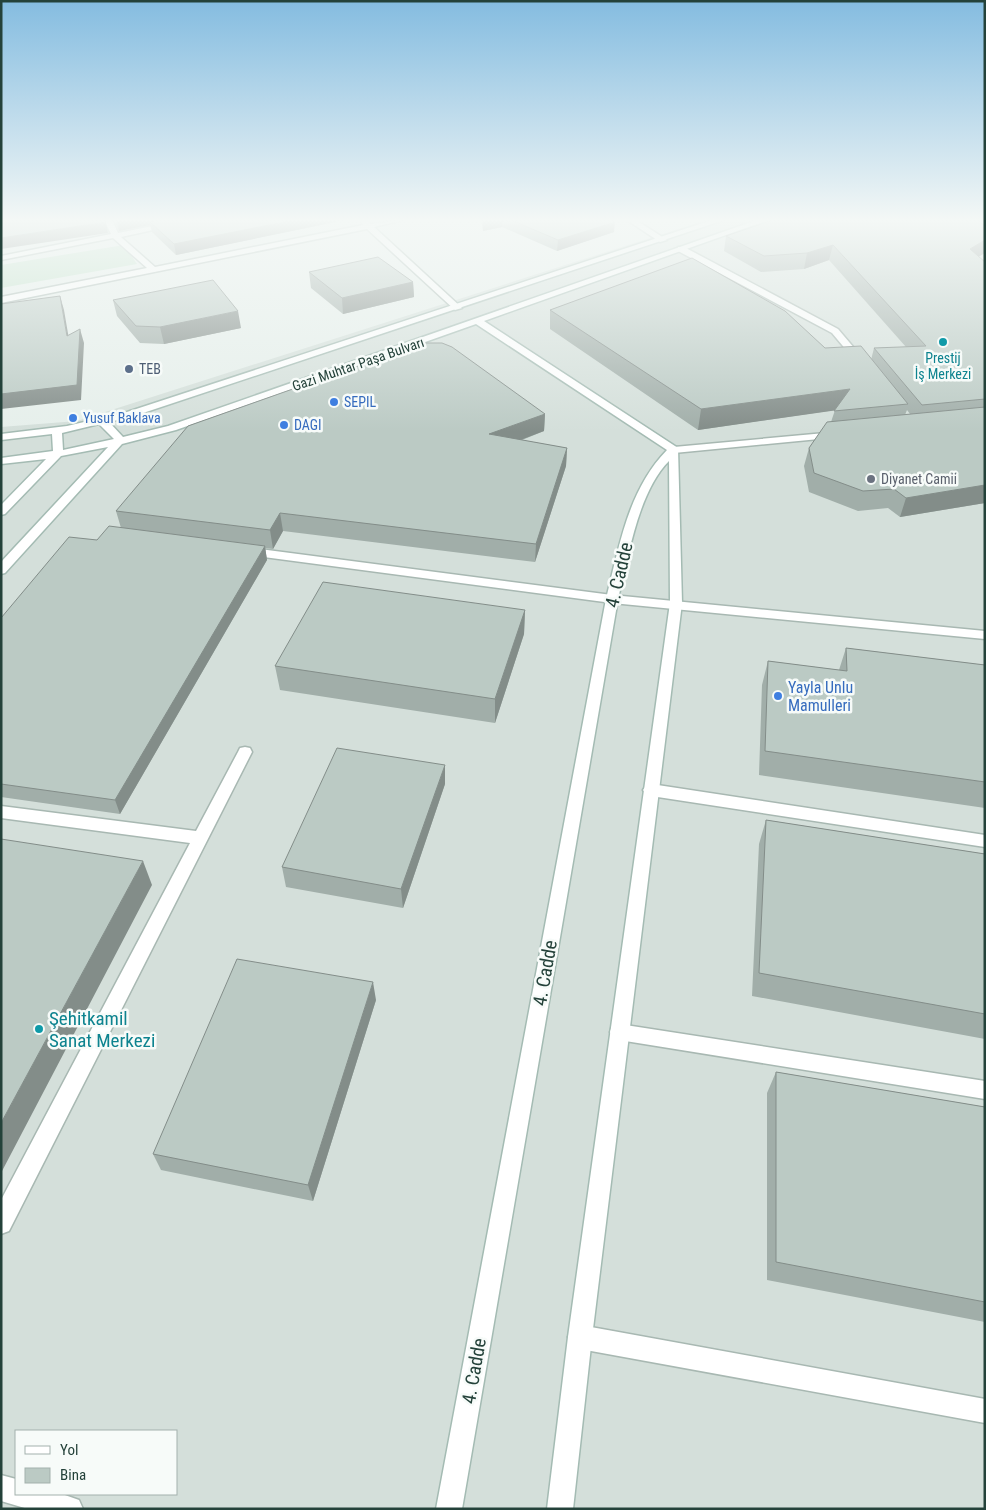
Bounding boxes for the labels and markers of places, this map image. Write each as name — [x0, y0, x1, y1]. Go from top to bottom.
marker: Prestij İş Merkezi — [937, 336, 949, 348]
place label: Prestij İş Merkezi — [915, 350, 971, 382]
place label: TEB — [139, 361, 161, 377]
marker: TEB — [123, 363, 135, 375]
place label: SEPIL — [344, 394, 376, 410]
marker: SEPIL — [328, 396, 340, 408]
place label: Yusuf Baklava — [83, 410, 161, 426]
marker: Yusuf Baklava — [67, 412, 79, 424]
place label: DAGI — [294, 417, 322, 433]
marker: DAGI — [278, 419, 290, 431]
place label: Diyanet Camii — [881, 471, 957, 487]
marker: Diyanet Camii — [865, 473, 877, 485]
place label: Yayla Unlu Mamulleri — [788, 678, 853, 715]
marker: Yayla Unlu Mamulleri — [772, 690, 784, 702]
place label: Şehitkamil Sanat Merkezi — [49, 1007, 155, 1052]
marker: Şehitkamil Sanat Merkezi — [33, 1023, 45, 1035]

